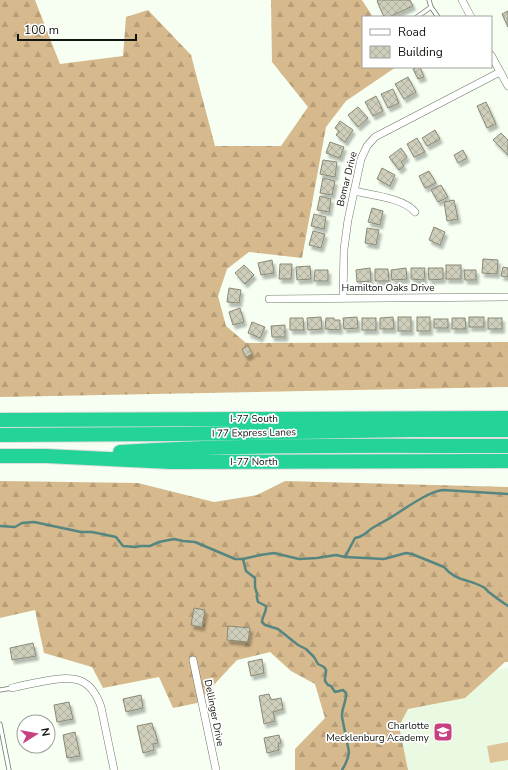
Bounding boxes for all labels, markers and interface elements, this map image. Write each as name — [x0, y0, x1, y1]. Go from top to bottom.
scale bar — [18, 16, 136, 42]
legend — [362, 16, 492, 68]
text: 100 m — [24, 22, 59, 38]
text: Road — [398, 24, 426, 40]
text: Building — [398, 44, 443, 60]
street label: Bomar Drive — [333, 150, 361, 208]
street label: Hamilton Oaks Drive — [342, 281, 434, 295]
street label: I-77 South — [230, 412, 278, 426]
street label: I 77 Express Lanes — [212, 425, 296, 441]
street label: I-77 North — [230, 455, 278, 469]
street label: Dellinger Drive — [201, 678, 227, 748]
north arrow — [16, 714, 56, 754]
place label: Charlotte Mecklenburg Academy — [326, 719, 430, 745]
school or university icon: Charlotte Mecklenburg Academy — [432, 721, 454, 743]
text: N — [37, 727, 53, 738]

